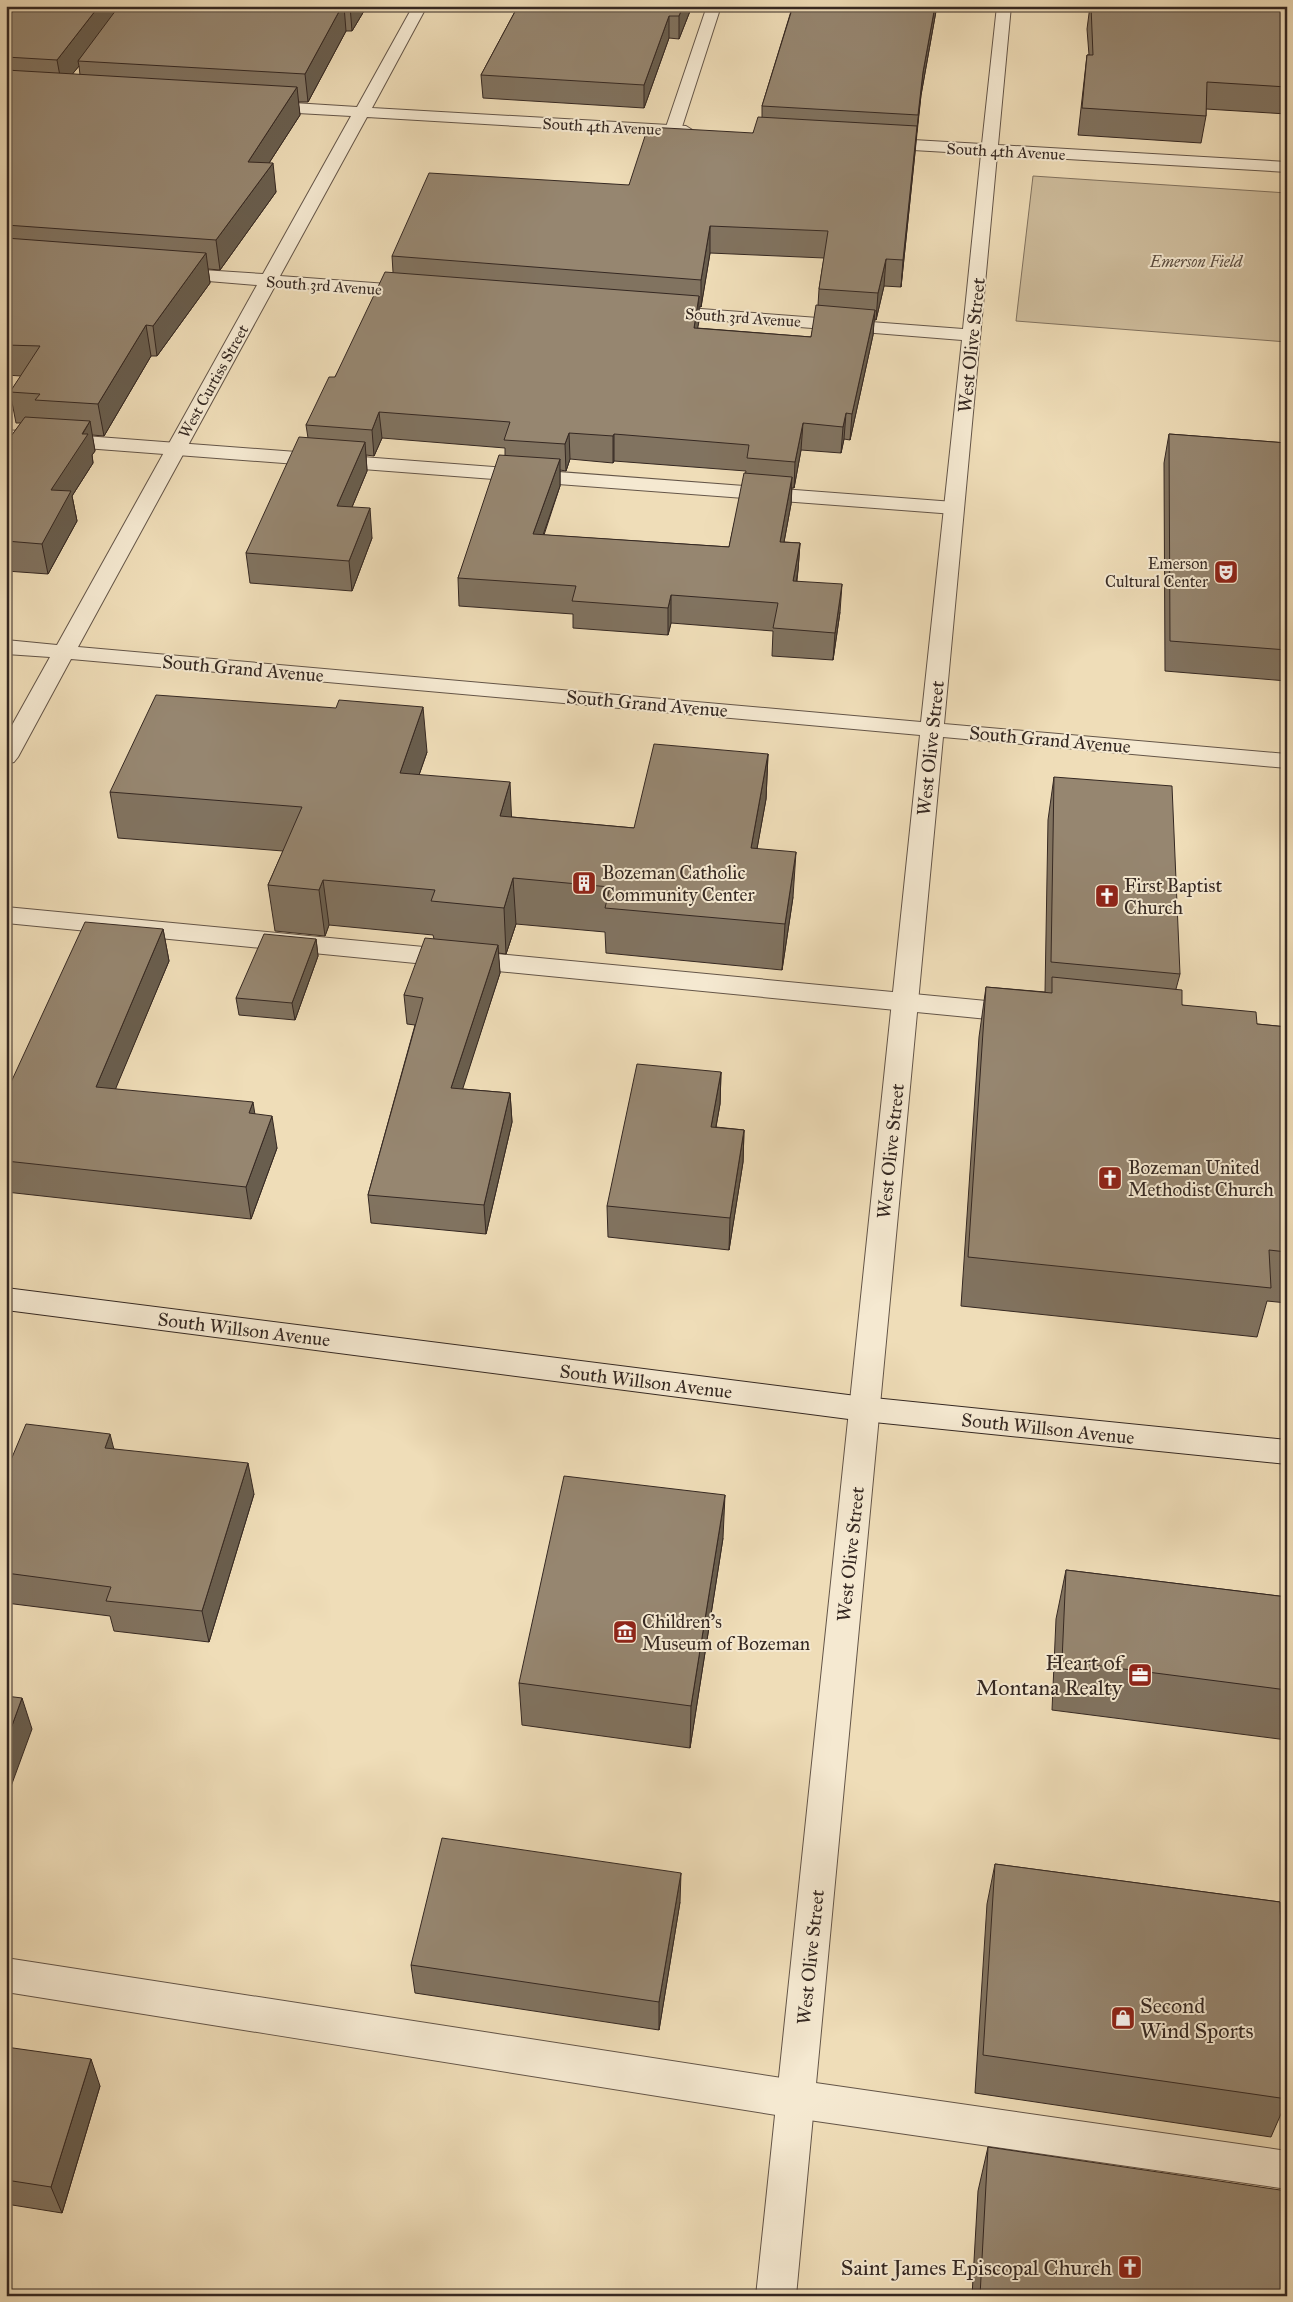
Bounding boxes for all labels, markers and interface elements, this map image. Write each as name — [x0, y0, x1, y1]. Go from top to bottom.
street label: South 4th Avenue — [542, 114, 662, 139]
street label: South 4th Avenue — [946, 139, 1066, 164]
park label: Emerson Field — [1149, 252, 1244, 271]
street label: South 3rd Avenue — [266, 272, 383, 299]
street label: West Olive Street — [953, 276, 990, 414]
street label: South 3rd Avenue — [685, 304, 802, 331]
street label: West Curtiss Street — [174, 321, 253, 441]
place label: Emerson Cultural Center — [1105, 554, 1208, 591]
theatre icon: Emerson Cultural Center — [1213, 559, 1239, 585]
street label: South Grand Avenue — [161, 650, 325, 687]
street label: West Olive Street — [912, 679, 949, 817]
street label: South Grand Avenue — [565, 685, 729, 722]
street label: South Grand Avenue — [968, 721, 1132, 758]
place label: Bozeman Catholic Community Center — [602, 861, 755, 906]
building icon: Bozeman Catholic Community Center — [571, 870, 597, 896]
place label: First Baptist Church — [1124, 874, 1222, 919]
church icon: First Baptist Church — [1094, 883, 1120, 909]
street label: West Olive Street — [872, 1082, 909, 1220]
place label: Bozeman United Methodist Church — [1128, 1156, 1274, 1201]
church icon: Bozeman United Methodist Church — [1097, 1165, 1123, 1191]
street label: South Willson Avenue — [156, 1307, 332, 1352]
street label: South Willson Avenue — [558, 1359, 734, 1404]
street label: South Willson Avenue — [960, 1408, 1136, 1449]
street label: West Olive Street — [832, 1485, 869, 1623]
place label: Children's Museum of Bozeman — [642, 1610, 810, 1655]
museum icon: Children's Museum of Bozeman — [612, 1619, 638, 1645]
place label: Heart of Montana Realty — [976, 1649, 1126, 1701]
office icon: Heart of Montana Realty — [1127, 1662, 1153, 1688]
street label: West Olive Street — [792, 1888, 829, 2026]
place label: Second Wind Sports — [1140, 1992, 1254, 2044]
shop icon: Second Wind Sports — [1110, 2005, 1136, 2031]
place label: Saint James Episcopal Church — [841, 2254, 1112, 2281]
church icon: Saint James Episcopal Church — [1117, 2254, 1143, 2280]

